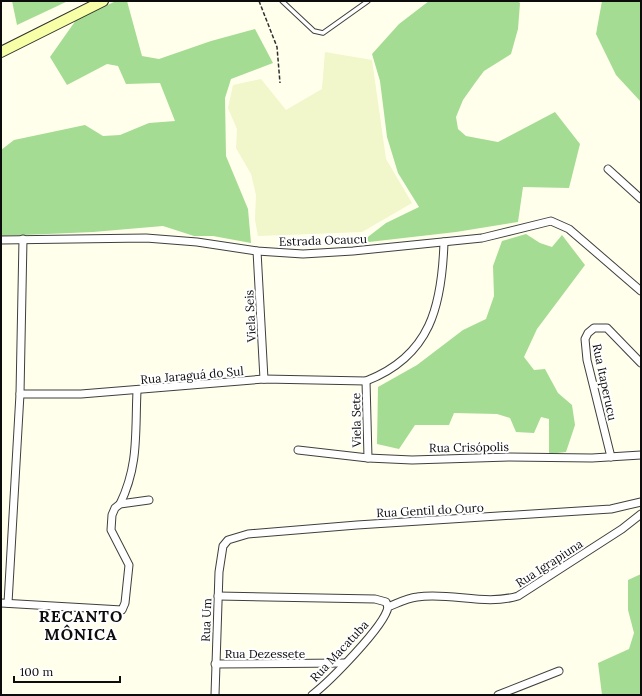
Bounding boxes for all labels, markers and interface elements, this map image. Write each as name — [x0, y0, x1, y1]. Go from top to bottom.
street label: Estrada Ocaucu — [279, 231, 367, 249]
street label: Viela Seis — [241, 289, 259, 344]
street label: Rua Itaperucu — [590, 342, 620, 422]
street label: Rua Jaraguá do Sul — [140, 363, 244, 387]
street label: Viela Sete — [348, 392, 364, 448]
street label: Rua Crisópolis — [429, 439, 510, 455]
street label: Rua Gentil do Ouro — [376, 500, 484, 520]
street label: Rua Igrapiuna — [513, 536, 585, 590]
street label: Rua Um — [198, 598, 214, 642]
district label: RECANTO MÔNICA — [39, 606, 123, 644]
street label: Rua Macatuba — [307, 617, 371, 685]
street label: Rua Dezessete — [225, 646, 306, 661]
scale bar — [14, 658, 120, 684]
text: 100 m — [20, 664, 53, 679]

